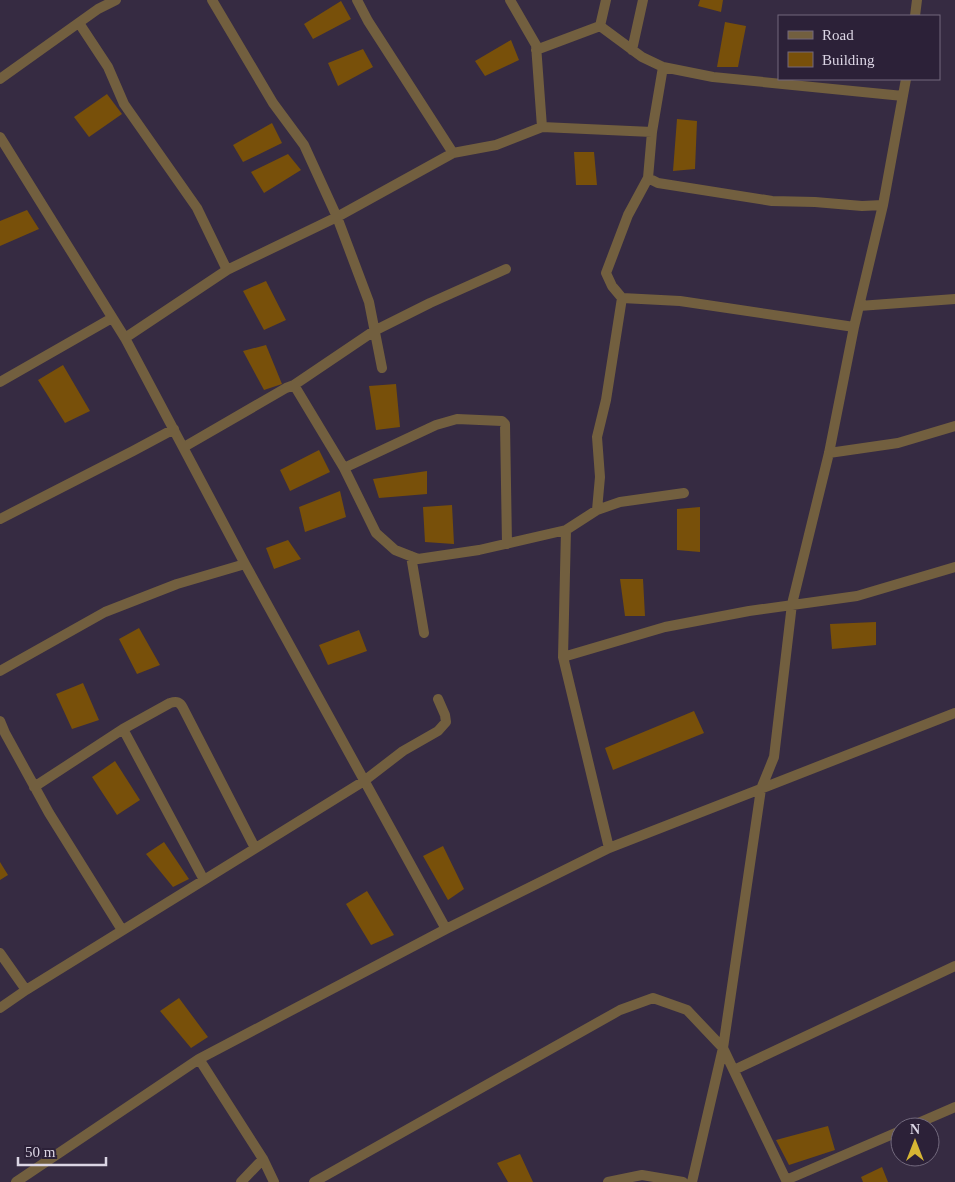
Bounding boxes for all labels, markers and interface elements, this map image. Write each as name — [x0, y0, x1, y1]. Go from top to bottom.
legend — [778, 15, 940, 80]
text: Road — [822, 27, 854, 43]
text: Building — [822, 52, 875, 68]
north arrow — [890, 1117, 940, 1167]
text: N — [910, 1122, 920, 1137]
scale bar — [18, 1134, 105, 1166]
text: 50 m — [25, 1144, 56, 1160]

